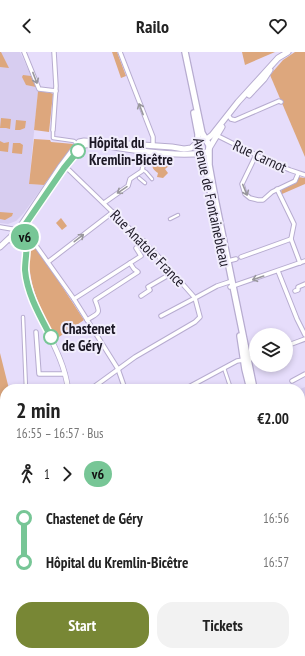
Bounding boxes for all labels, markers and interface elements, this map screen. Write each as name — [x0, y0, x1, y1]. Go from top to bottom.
icon: back — [16, 15, 38, 37]
text: Railo — [136, 15, 169, 38]
icon: heart — [267, 15, 289, 37]
one-way arrow — [31, 72, 39, 84]
one-way arrow — [137, 103, 145, 115]
place label: Hôpital du Kremlin-Bicêtre — [89, 133, 173, 169]
street label: Rue Carnot — [230, 135, 290, 177]
street label: Avenue de Fontainebleau — [189, 136, 235, 268]
marker: Hôpital du Kremlin-Bicêtre — [70, 143, 86, 159]
one-way arrow — [241, 184, 249, 196]
one-way arrow — [116, 186, 127, 195]
street label: Rue Anatole France — [106, 205, 190, 291]
line badge: v6 — [7, 224, 43, 250]
text: v6 — [19, 228, 31, 246]
one-way arrow — [74, 234, 85, 242]
one-way arrow — [252, 274, 264, 282]
place label: Chastenet de Géry — [62, 319, 116, 355]
map controls — [249, 328, 293, 372]
button: layers — [249, 328, 293, 372]
marker: Chastenet de Géry — [43, 329, 59, 345]
text: 2 min — [16, 396, 60, 424]
text: €2.00 — [257, 409, 289, 428]
text: 16:55 – 16:57 · Bus — [16, 425, 103, 442]
icon: walk — [16, 463, 38, 485]
icon: forward — [56, 463, 78, 485]
text: v6 — [92, 465, 104, 483]
text: 1 — [44, 466, 50, 483]
text: Chastenet de Géry — [46, 509, 143, 528]
text: 16:56 — [263, 510, 289, 527]
text: Hôpital du Kremlin-Bicêtre — [46, 553, 188, 572]
text: 16:57 — [263, 554, 289, 571]
button: Start — [16, 602, 149, 648]
button: Tickets — [157, 602, 289, 648]

